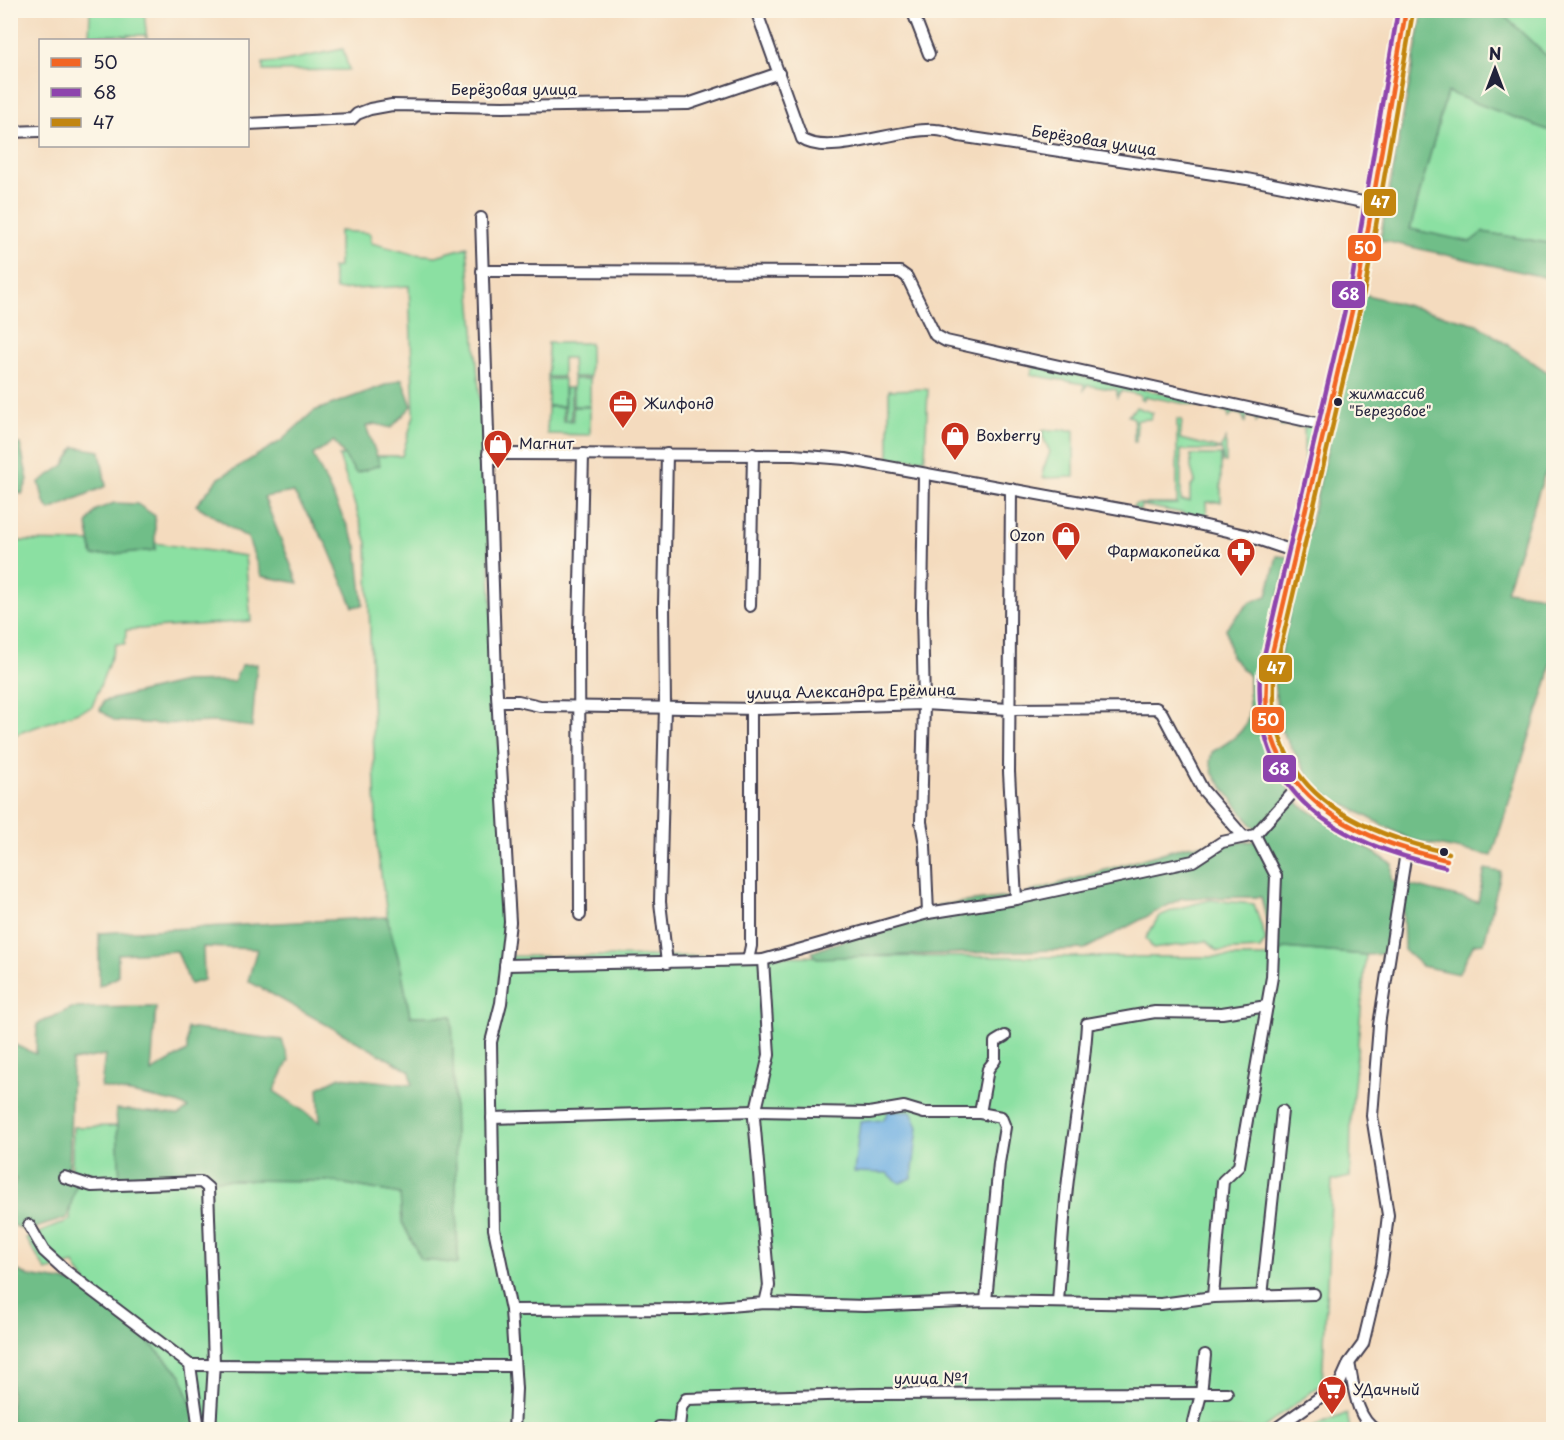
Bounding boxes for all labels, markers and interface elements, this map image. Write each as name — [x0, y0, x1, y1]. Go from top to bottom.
legend — [39, 39, 249, 147]
north arrow — [1465, 39, 1525, 99]
text: N — [1489, 41, 1501, 65]
text: 50 — [93, 48, 118, 75]
street label: Берёзовая улица — [451, 77, 578, 100]
text: 68 — [93, 78, 117, 105]
text: 47 — [93, 108, 115, 135]
street label: Берёзовая улица — [1030, 118, 1159, 161]
line badge: 47 — [1363, 188, 1397, 217]
text: 47 — [1370, 189, 1390, 213]
line badge: 50 — [1347, 234, 1382, 262]
text: 50 — [1354, 235, 1376, 259]
line badge: 68 — [1331, 280, 1366, 309]
text: 68 — [1338, 281, 1360, 305]
place label: жилмассив "Березовое" — [1348, 383, 1432, 421]
office icon: Жилфонд — [607, 388, 639, 430]
place label: Жилфонд — [643, 391, 714, 414]
marker: жилмассив "Березовое" — [1332, 396, 1344, 408]
shop icon: Boxberry — [939, 420, 971, 462]
place label: Boxberry — [976, 423, 1041, 446]
shop icon: Магнит — [482, 428, 514, 470]
place label: Магнит — [519, 431, 574, 454]
shop icon: Ozon — [1050, 520, 1082, 562]
place label: Ozon — [1009, 523, 1045, 546]
pharmacy icon: Фармакопейка — [1225, 536, 1257, 578]
place label: Фармакопейка — [1108, 539, 1221, 562]
line badge: 47 — [1258, 654, 1293, 683]
text: 47 — [1266, 655, 1286, 679]
street label: улица Александра Ерёмина — [746, 677, 956, 704]
line badge: 50 — [1251, 706, 1285, 734]
text: 50 — [1257, 707, 1279, 731]
line badge: 68 — [1262, 754, 1297, 783]
text: 68 — [1268, 756, 1290, 780]
unlabelled marker — [1438, 846, 1450, 858]
street label: улица №1 — [894, 1366, 968, 1389]
supermarket icon: УДачный — [1316, 1374, 1348, 1416]
place label: УДачный — [1353, 1377, 1420, 1400]

